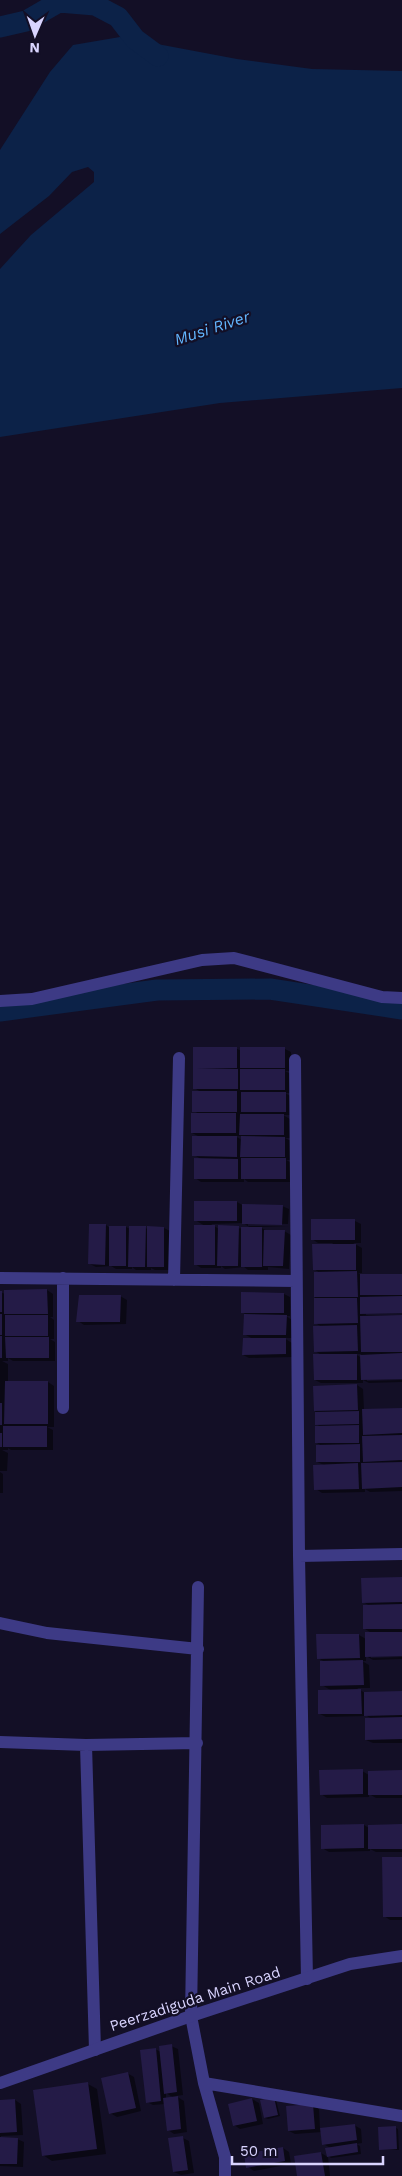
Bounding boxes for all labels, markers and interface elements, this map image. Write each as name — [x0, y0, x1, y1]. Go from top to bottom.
north arrow — [10, 10, 60, 60]
text: N — [29, 40, 40, 56]
water label: Musi River — [172, 307, 253, 349]
street label: Peerzadiguda Main Road — [107, 1963, 283, 2035]
scale bar — [232, 2134, 383, 2166]
text: 50 m — [240, 2142, 277, 2160]

